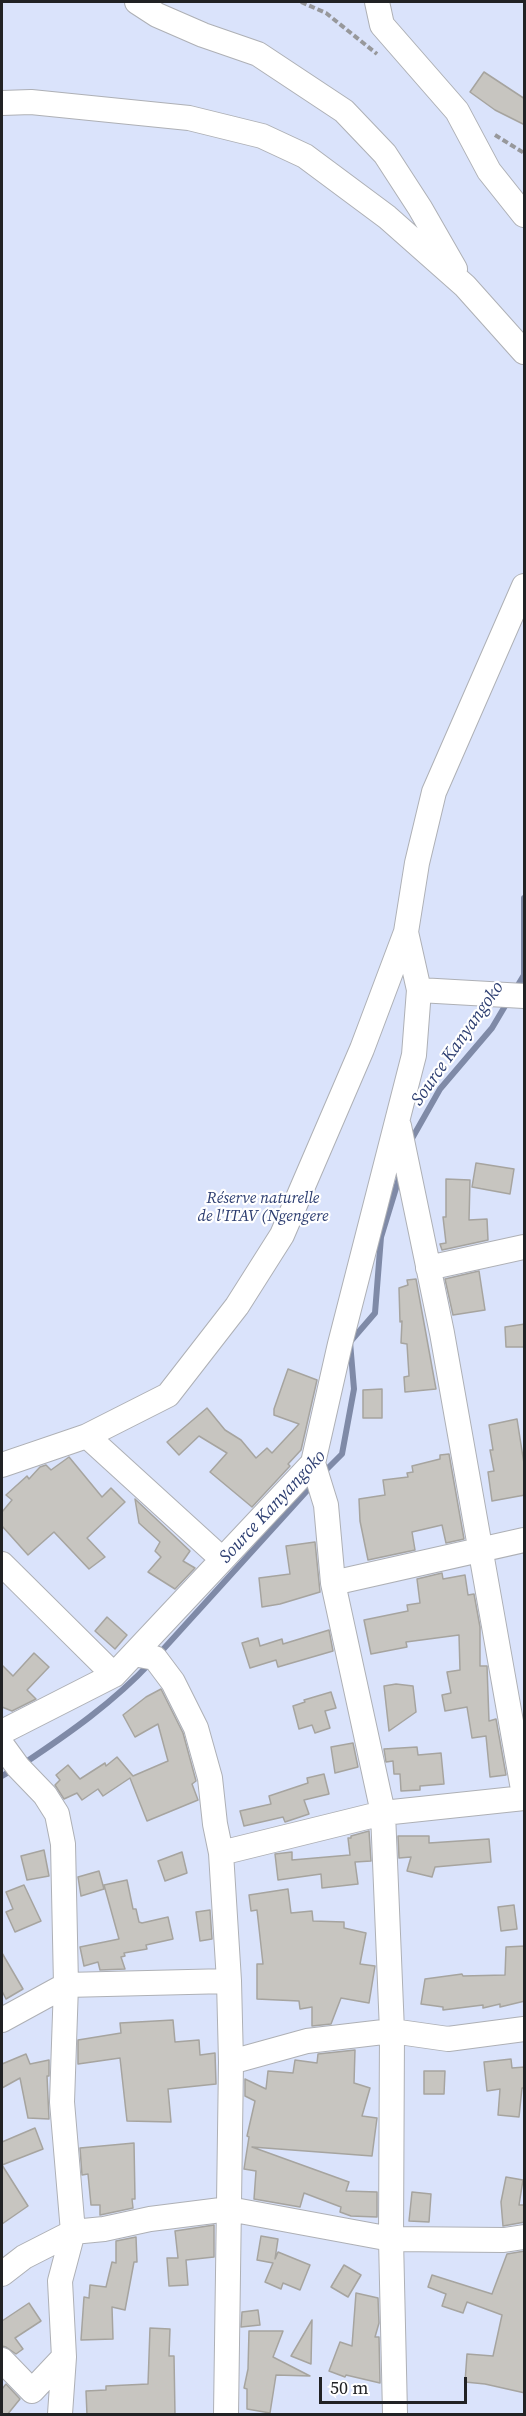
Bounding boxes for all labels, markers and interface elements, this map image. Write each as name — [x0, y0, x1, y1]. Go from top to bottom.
water label: Source Kanyangoko — [407, 978, 509, 1110]
park label: Réserve naturelle de l'ITAV (Ngengere — [198, 1189, 328, 1227]
water label: Source Kanyangoko — [215, 1446, 331, 1568]
scale bar — [322, 2365, 470, 2403]
text: 50 m — [330, 2375, 368, 2400]

